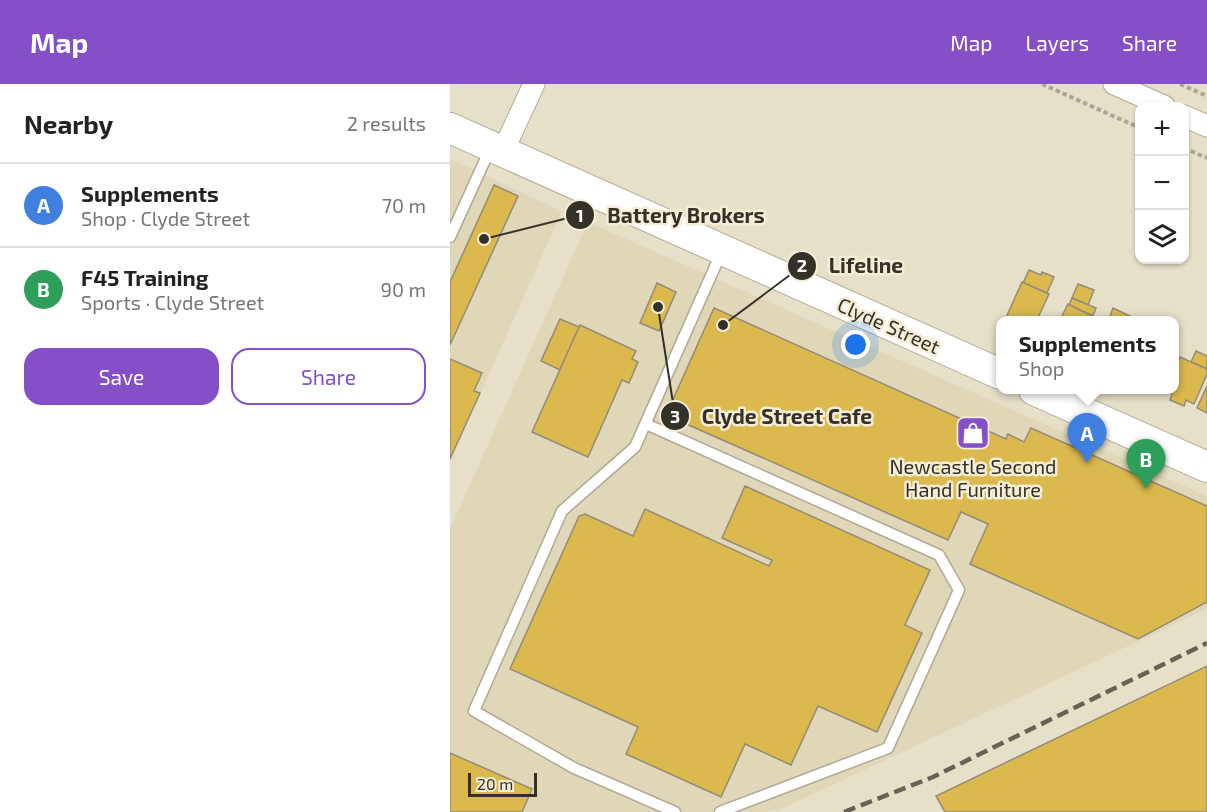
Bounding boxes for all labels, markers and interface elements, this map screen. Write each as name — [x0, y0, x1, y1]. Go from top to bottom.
text: Map — [30, 25, 88, 59]
text: Map — [950, 30, 992, 55]
text: Layers — [1025, 30, 1089, 55]
text: Share — [1122, 30, 1177, 55]
map controls — [1135, 102, 1189, 264]
button: + — [1135, 102, 1189, 156]
text: Nearby — [24, 108, 113, 139]
text: 2 results — [347, 111, 426, 135]
button: − — [1135, 156, 1189, 210]
text: Supplements — [81, 180, 219, 206]
text: A — [37, 193, 50, 217]
text: 70 m — [382, 193, 426, 217]
callout: Battery Brokers — [565, 196, 777, 235]
text: Battery Brokers — [607, 202, 765, 228]
text: 1 — [576, 204, 584, 226]
text: Shop · Clyde Street — [81, 206, 250, 230]
button: layers — [1135, 210, 1189, 264]
callout: Lifeline — [787, 247, 915, 286]
text: Lifeline — [829, 252, 903, 277]
text: 2 — [797, 254, 807, 276]
text: F45 Training — [81, 264, 209, 290]
text: B — [37, 277, 50, 301]
text: 90 m — [381, 277, 426, 301]
text: Sports · Clyde Street — [81, 290, 264, 314]
street label: Clyde Street — [834, 292, 944, 358]
popup — [996, 316, 1179, 394]
your location — [841, 330, 870, 359]
text: Supplements — [1019, 330, 1156, 356]
button: Save — [24, 348, 219, 405]
button: Share — [231, 348, 426, 405]
text: Shop — [1019, 356, 1064, 380]
callout: Clyde Street Cafe — [660, 397, 884, 436]
text: Clyde Street Cafe — [702, 403, 872, 429]
text: 3 — [670, 405, 680, 427]
pin: A — [1068, 414, 1106, 463]
shop icon: Newcastle Second Hand Furniture — [955, 415, 991, 451]
pin: B — [1126, 440, 1166, 489]
place label: Newcastle Second Hand Furniture — [890, 454, 1056, 501]
scale bar — [468, 770, 537, 798]
text: 20 m — [477, 774, 513, 793]

